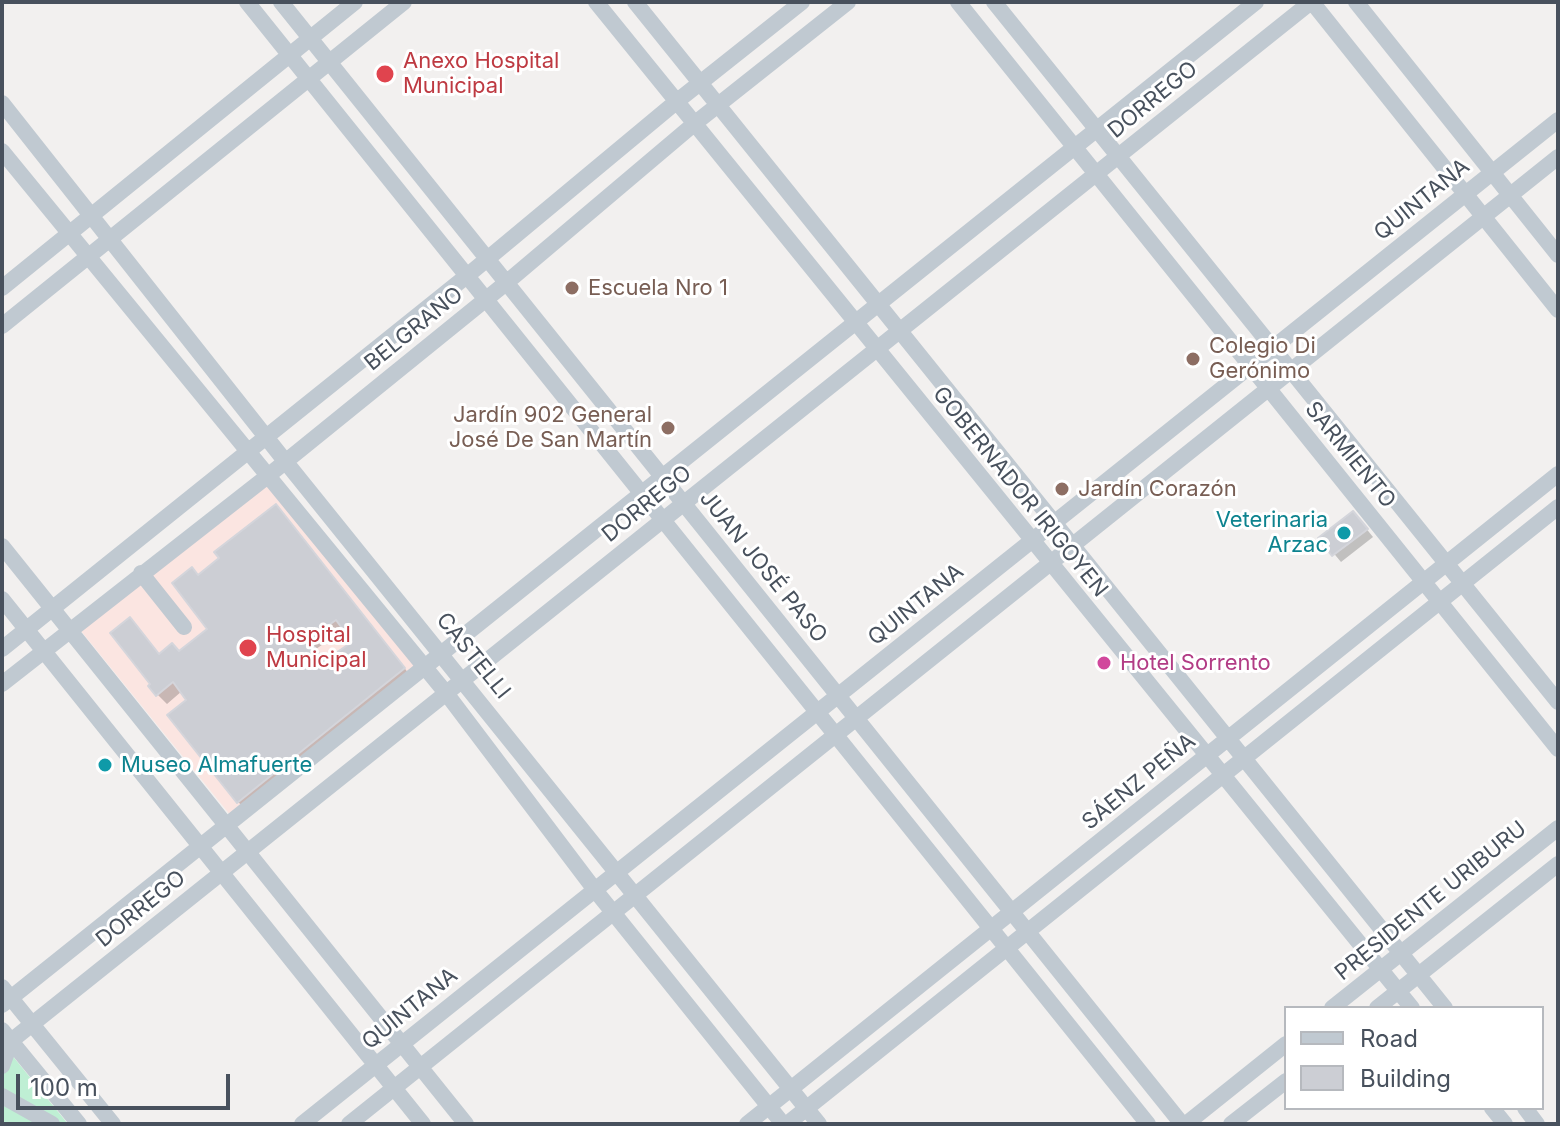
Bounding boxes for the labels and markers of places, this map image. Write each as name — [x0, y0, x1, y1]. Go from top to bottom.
place label: Anexo Hospital Municipal — [403, 48, 559, 100]
marker: Anexo Hospital Municipal — [374, 63, 396, 85]
place label: Escuela Nro 1 — [588, 275, 728, 301]
marker: Escuela Nro 1 — [563, 279, 581, 297]
place label: Colegio Di Gerónimo — [1209, 333, 1316, 384]
marker: Colegio Di Gerónimo — [1184, 350, 1202, 368]
place label: Jardín 902 General José De San Martín — [449, 402, 652, 454]
marker: Jardín 902 General José De San Martín — [659, 419, 677, 437]
place label: Jardín Corazón — [1078, 476, 1237, 502]
marker: Jardín Corazón — [1053, 480, 1071, 498]
place label: Veterinaria Arzac — [1216, 507, 1328, 558]
marker: Veterinaria Arzac — [1335, 524, 1353, 542]
place label: Hospital Municipal — [266, 622, 366, 674]
marker: Hospital Municipal — [237, 637, 259, 659]
place label: Hotel Sorrento — [1120, 650, 1271, 676]
marker: Hotel Sorrento — [1095, 654, 1113, 672]
place label: Museo Almafuerte — [121, 752, 312, 778]
marker: Museo Almafuerte — [96, 756, 114, 774]

